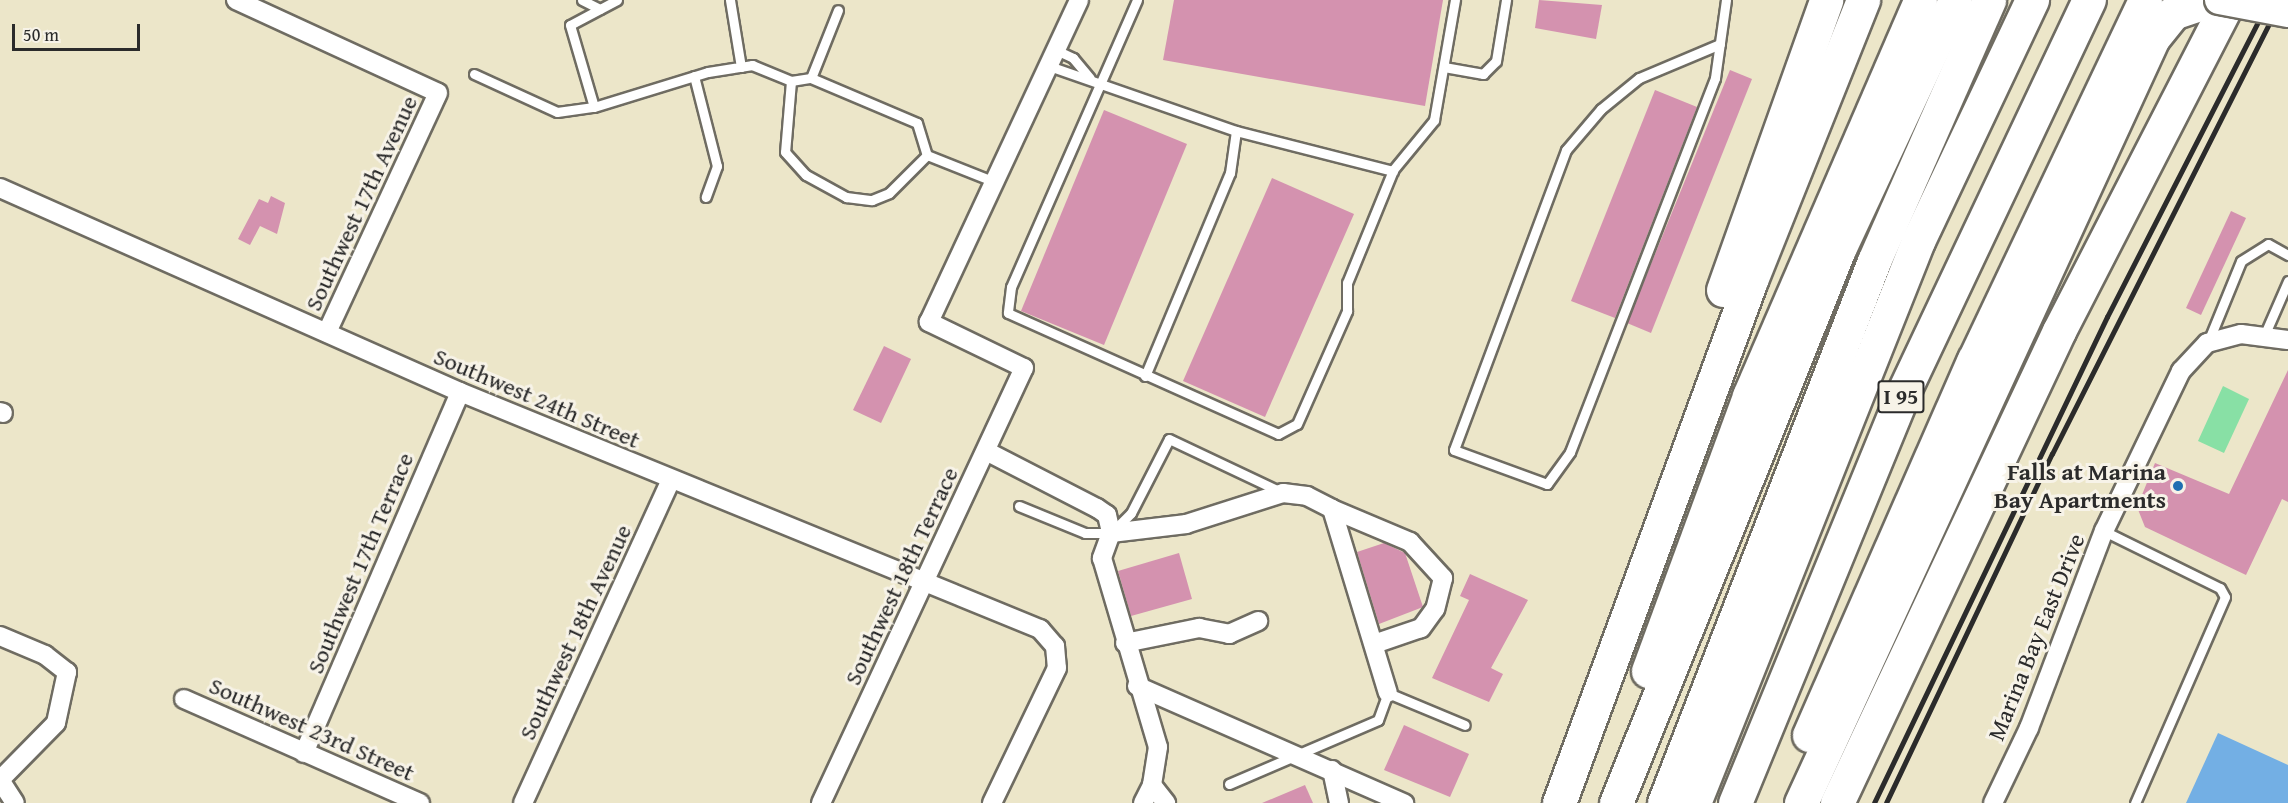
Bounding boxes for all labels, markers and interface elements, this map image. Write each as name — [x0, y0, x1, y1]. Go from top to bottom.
scale bar — [15, 12, 142, 50]
text: 50 m — [23, 21, 59, 48]
street label: Southwest 17th Avenue — [298, 91, 424, 315]
street label: Southwest 24th Street — [430, 342, 644, 454]
road number: I 95 — [1877, 378, 1925, 416]
street label: Southwest 17th Terrace — [300, 448, 420, 678]
place label: Falls at Marina Bay Apartments — [1994, 458, 2166, 514]
street label: Southwest 18th Terrace — [838, 463, 964, 689]
marker: Falls at Marina Bay Apartments — [2171, 479, 2185, 493]
street label: Southwest 18th Avenue — [512, 520, 638, 744]
street label: Marina Bay East Drive — [1981, 529, 2091, 745]
street label: Southwest 23rd Street — [205, 671, 419, 787]

